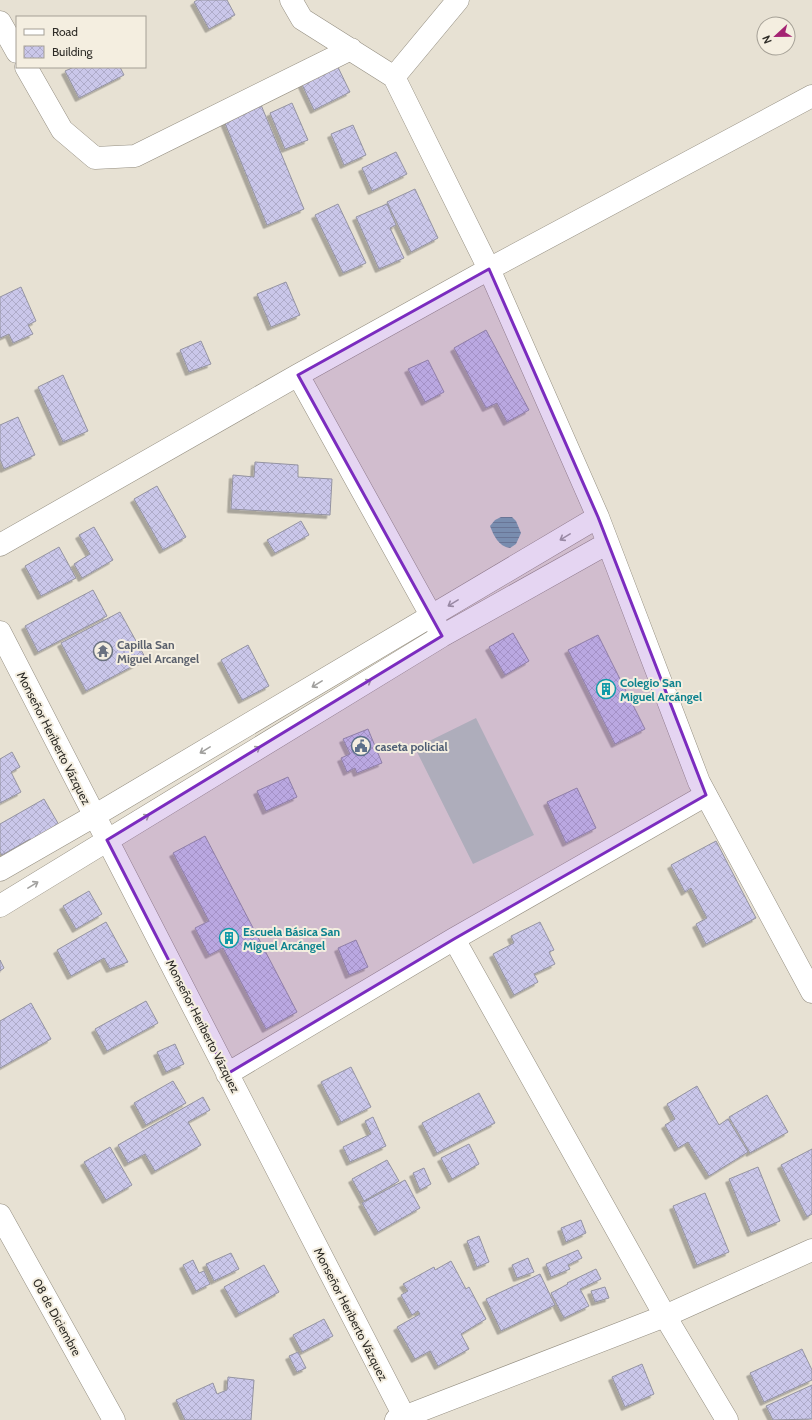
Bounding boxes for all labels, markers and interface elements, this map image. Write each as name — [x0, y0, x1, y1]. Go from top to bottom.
legend — [16, 16, 146, 68]
north arrow — [756, 16, 796, 56]
text: Road — [52, 24, 78, 39]
text: N — [759, 34, 775, 46]
text: Building — [52, 44, 94, 59]
one-way arrow — [559, 533, 571, 541]
one-way arrow — [448, 599, 459, 607]
place label: Capilla San Miguel Arcangel — [117, 637, 199, 666]
temple icon: Capilla San Miguel Arcangel — [92, 640, 114, 662]
street label: Monseñor Heriberto Vázquez — [14, 669, 94, 807]
place label: Colegio San Miguel Arcángel — [620, 675, 702, 704]
one-way arrow — [360, 678, 372, 686]
building icon: Colegio San Miguel Arcángel — [595, 678, 617, 700]
one-way arrow — [311, 680, 323, 688]
public building icon: caseta policial — [350, 735, 372, 757]
place label: caseta policial — [375, 739, 448, 754]
one-way arrow — [200, 746, 211, 754]
one-way arrow — [249, 746, 260, 754]
one-way arrow — [138, 813, 150, 821]
one-way arrow — [27, 881, 39, 889]
place label: Escuela Básica San Miguel Arcángel — [243, 924, 340, 953]
building icon: Escuela Básica San Miguel Arcángel — [218, 927, 240, 949]
street label: Monseñor Heriberto Vázquez — [163, 957, 243, 1095]
street label: Monseñor Heriberto Vázquez — [311, 1245, 391, 1383]
street label: 08 de Diciembre — [30, 1276, 84, 1358]

